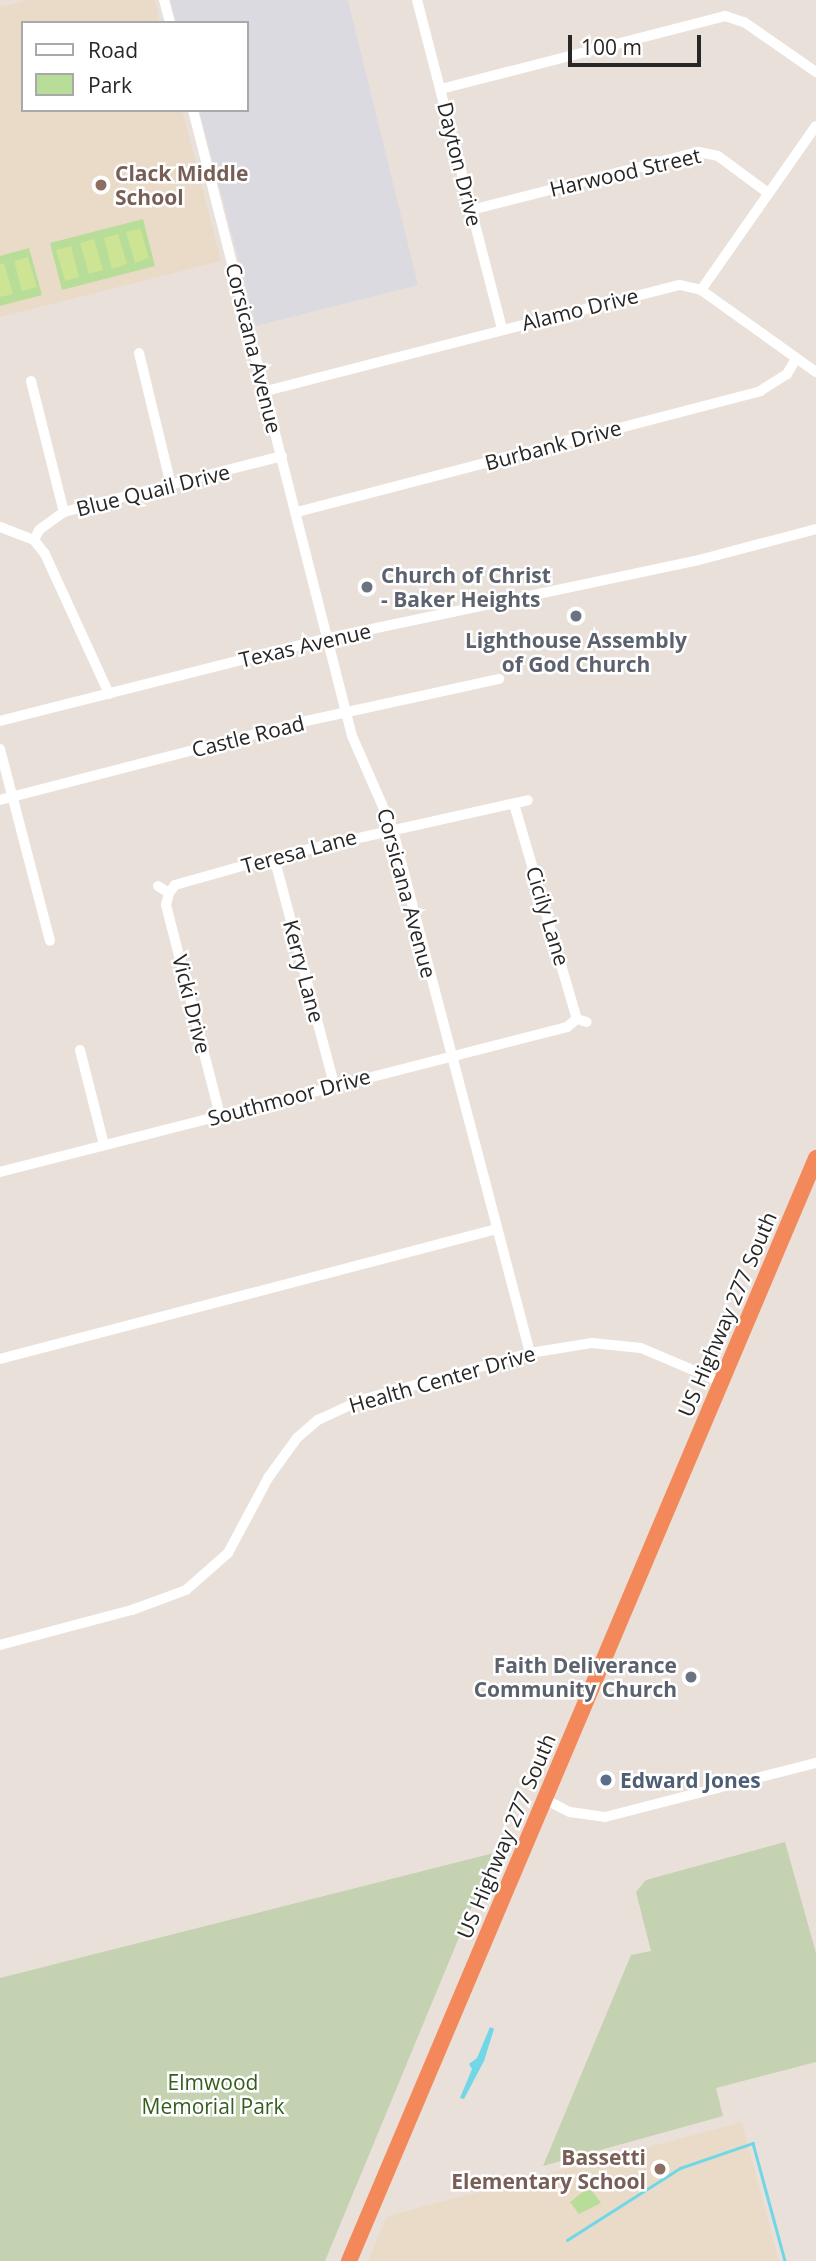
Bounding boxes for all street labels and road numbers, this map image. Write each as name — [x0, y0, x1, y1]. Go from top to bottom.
street label: Dayton Drive — [432, 99, 488, 229]
street label: Harwood Street — [547, 142, 703, 202]
street label: Corsicana Avenue — [221, 260, 287, 436]
street label: Alamo Drive — [519, 282, 641, 336]
street label: Burbank Drive — [482, 415, 624, 475]
street label: Blue Quail Drive — [74, 459, 232, 521]
street label: Texas Avenue — [237, 618, 373, 672]
street label: Castle Road — [189, 710, 307, 762]
street label: Corsicana Avenue — [372, 805, 442, 981]
street label: Teresa Lane — [239, 824, 359, 878]
street label: Cicily Lane — [521, 863, 575, 969]
street label: Kerry Lane — [278, 917, 330, 1025]
street label: Vicki Drive — [168, 952, 216, 1056]
street label: Southmoor Drive — [205, 1063, 373, 1131]
street label: US Highway 277 South — [672, 1208, 782, 1420]
street label: Health Center Drive — [346, 1340, 538, 1418]
street label: US Highway 277 South — [451, 1730, 561, 1942]

